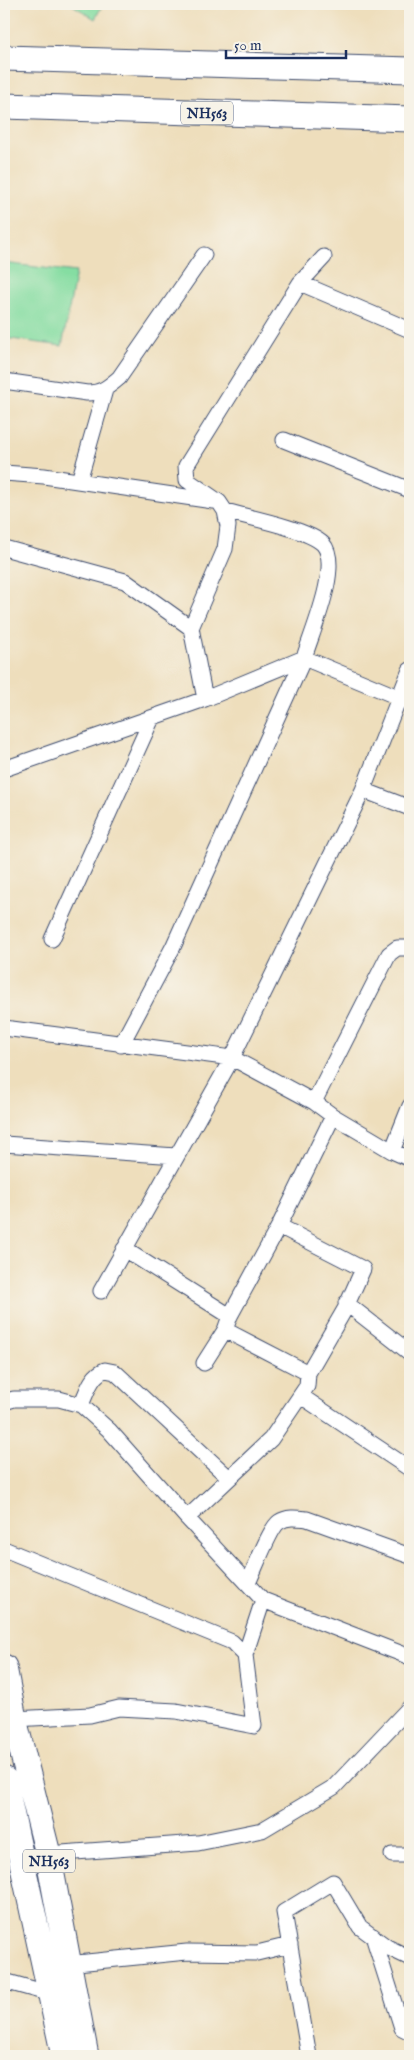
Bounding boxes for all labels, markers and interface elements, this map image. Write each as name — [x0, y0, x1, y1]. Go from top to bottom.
scale bar — [226, 28, 346, 60]
text: 50 m — [234, 36, 262, 55]
road number: NH563 — [181, 102, 233, 125]
road number: NH563 — [23, 1850, 75, 1872]

